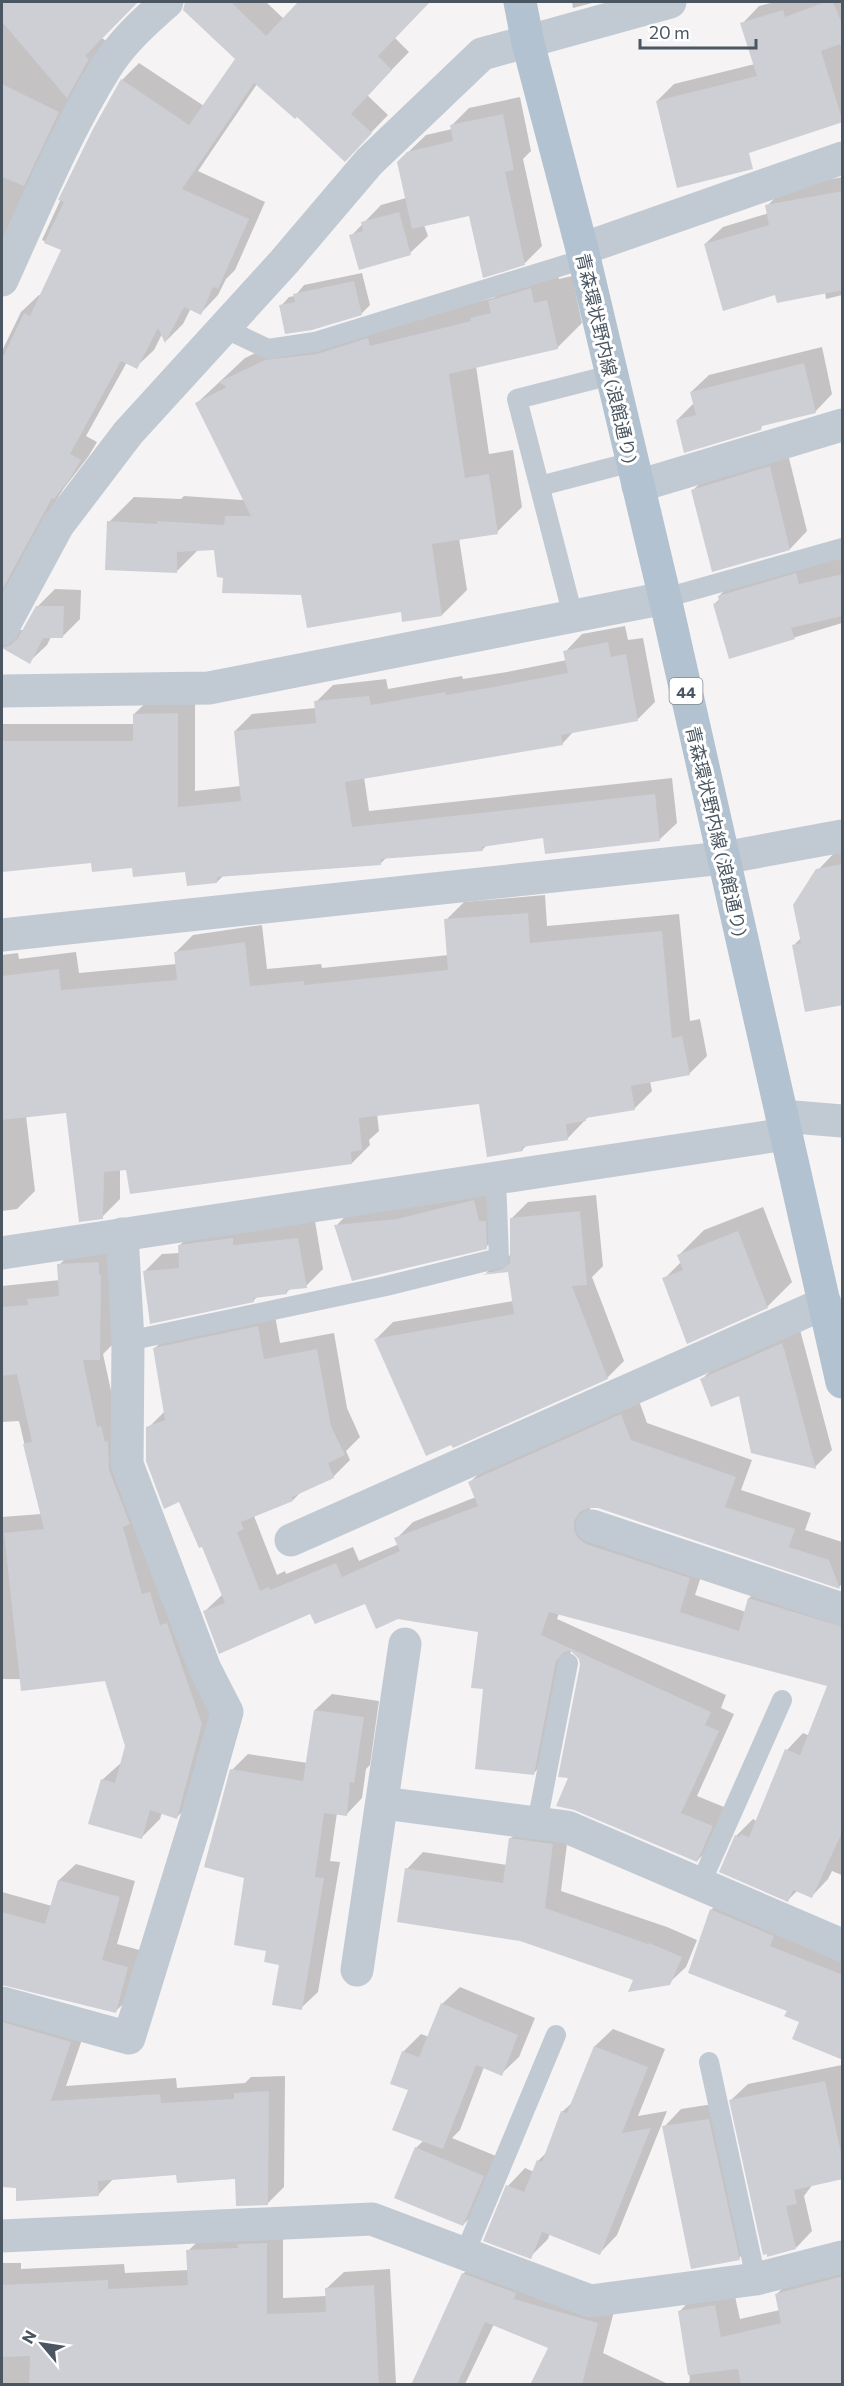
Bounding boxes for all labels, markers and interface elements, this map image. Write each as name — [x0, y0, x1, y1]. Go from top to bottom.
scale bar — [640, 12, 756, 50]
text: 20 m — [649, 21, 690, 43]
street label: 青森環状野内線 (浪館通り) — [572, 251, 642, 465]
road number: 44 — [670, 678, 702, 704]
street label: 青森環状野内線 (浪館通り) — [682, 724, 752, 938]
north arrow — [12, 2314, 72, 2374]
text: N — [17, 2327, 40, 2346]

